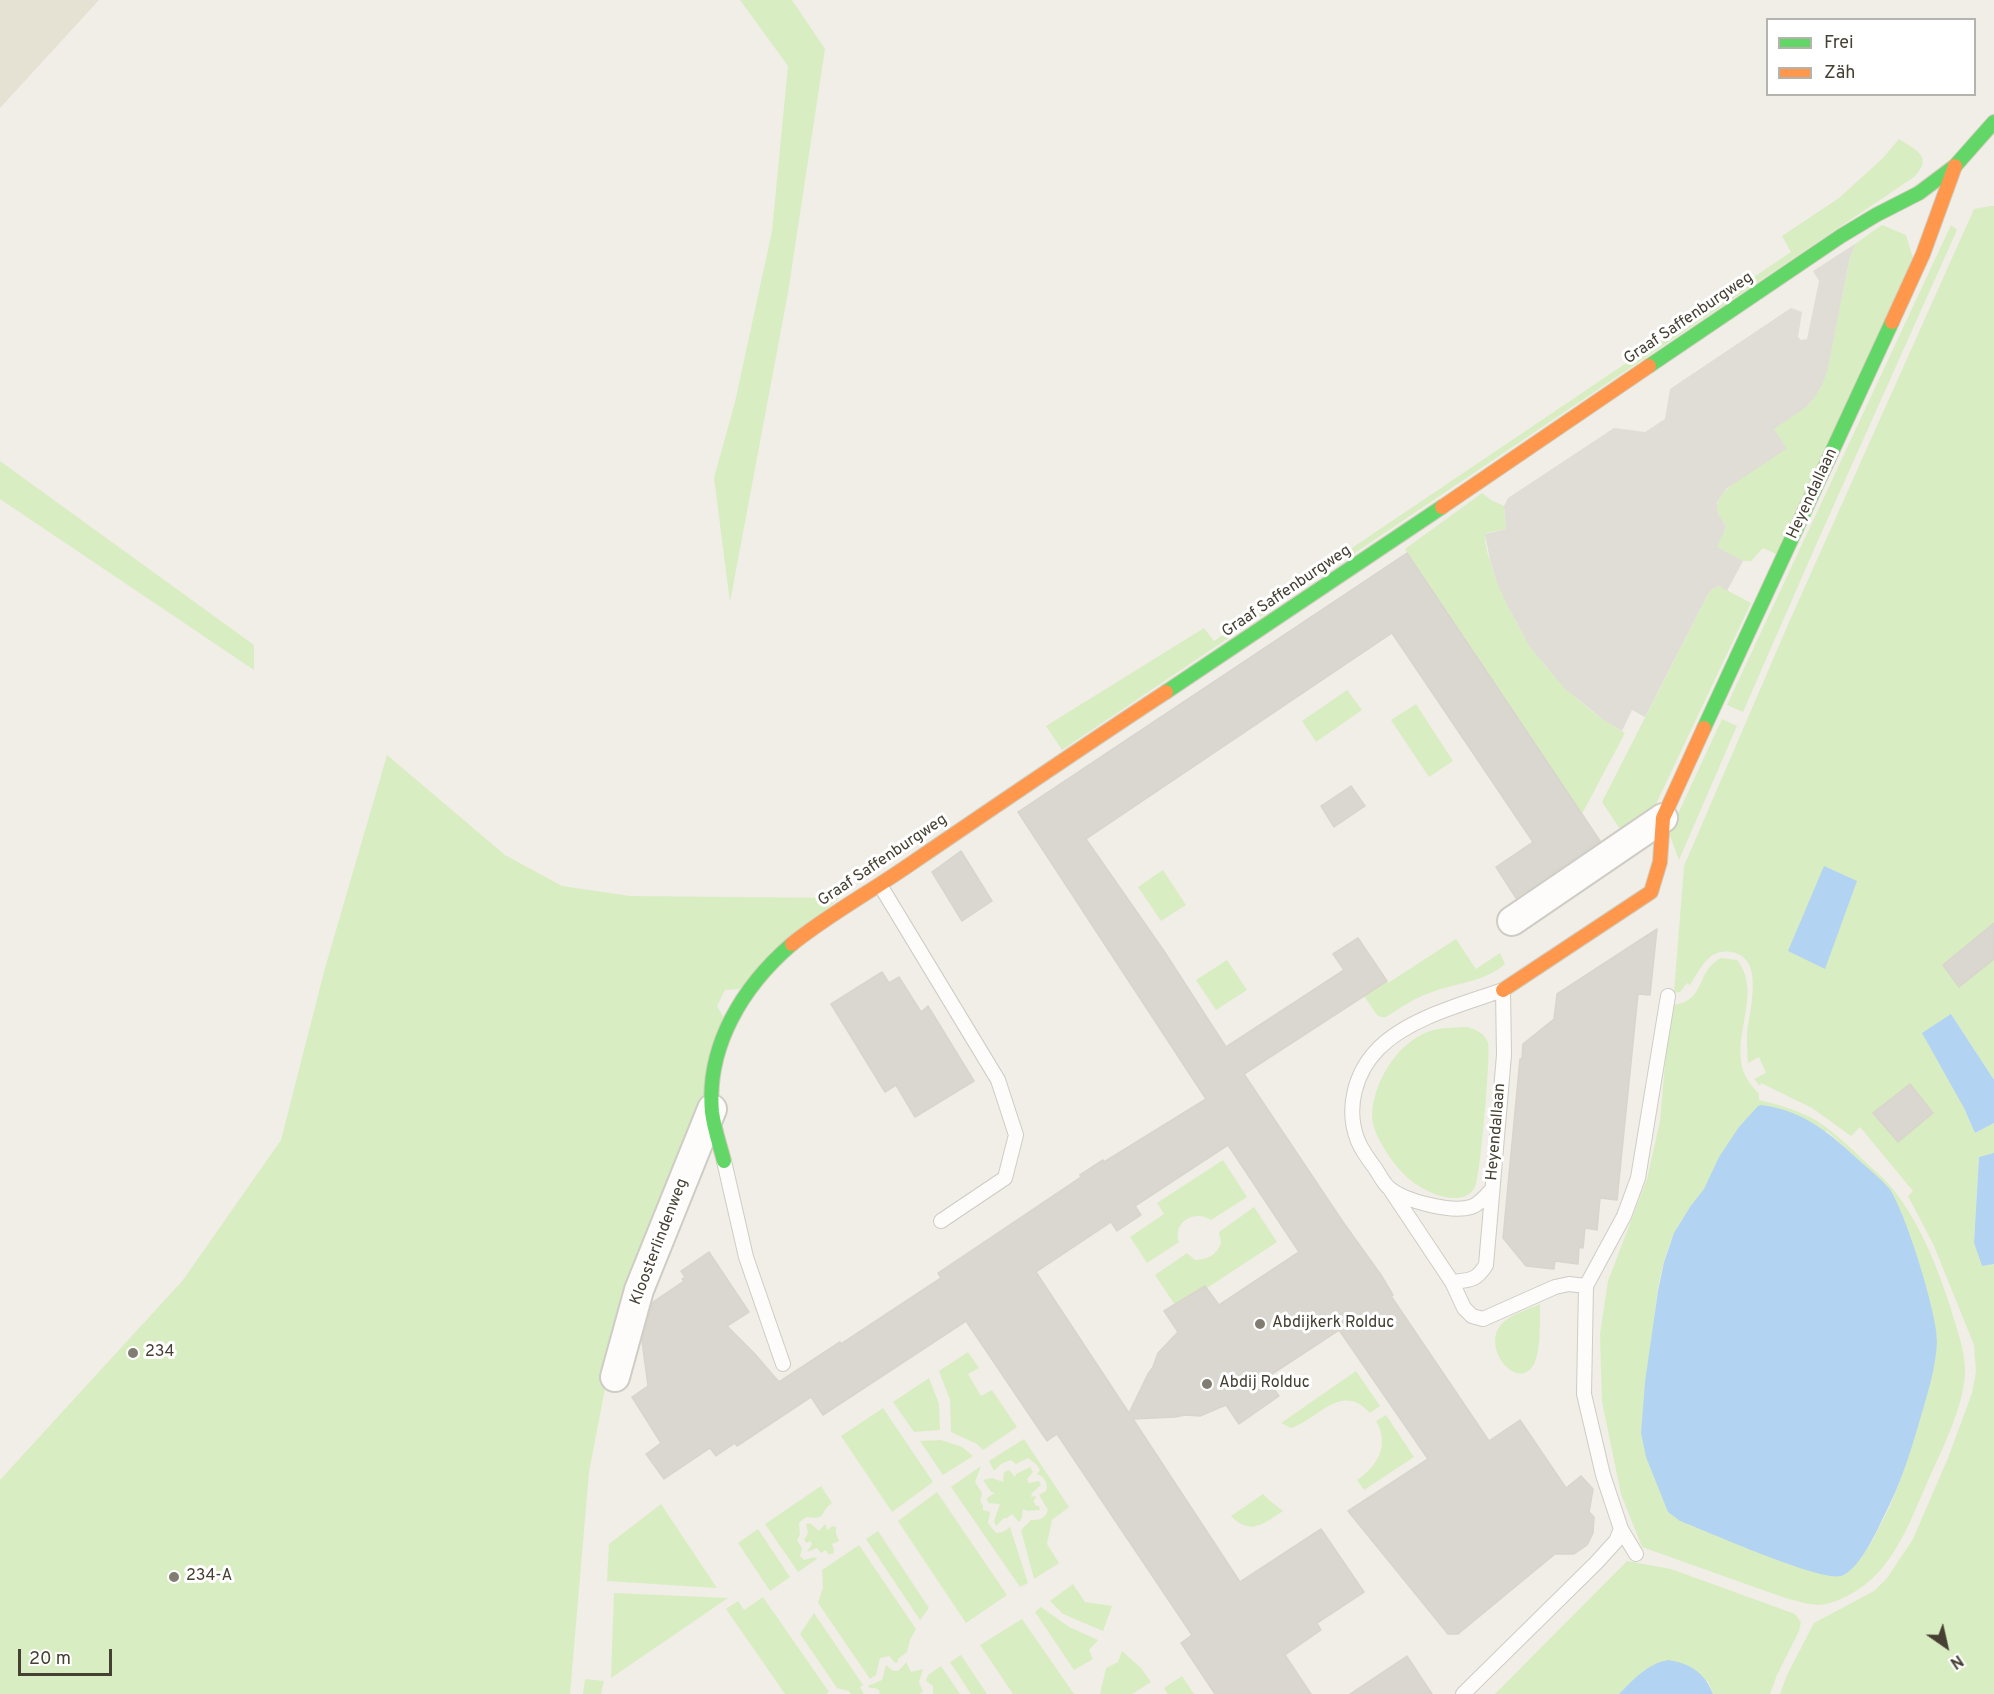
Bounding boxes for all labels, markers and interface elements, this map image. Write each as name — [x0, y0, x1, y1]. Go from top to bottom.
legend — [1766, 18, 1976, 96]
text: Frei — [1824, 32, 1854, 55]
text: Zäh — [1824, 62, 1855, 85]
street label: Graaf Saffenburgweg — [1621, 269, 1757, 369]
street label: Heyendallaan — [1784, 446, 1842, 542]
street label: Graaf Saffenburgweg — [1219, 542, 1355, 642]
street label: Graaf Saffenburgweg — [815, 811, 951, 911]
street label: Heyendallaan — [1483, 1082, 1511, 1182]
street label: Kloosterlindenweg — [627, 1176, 693, 1308]
place label: Abdijkerk Rolduc — [1272, 1314, 1394, 1334]
marker: Abdijkerk Rolduc — [1253, 1317, 1267, 1331]
place label: 234 — [145, 1343, 174, 1363]
marker: 234 — [126, 1346, 140, 1360]
place label: Abdij Rolduc — [1219, 1374, 1310, 1394]
marker: Abdij Rolduc — [1200, 1377, 1214, 1391]
place label: 234-A — [186, 1567, 232, 1587]
marker: 234-A — [167, 1570, 181, 1584]
north arrow — [1916, 1616, 1976, 1676]
scale bar — [21, 1637, 116, 1675]
text: 20 m — [29, 1648, 71, 1671]
text: N — [1946, 1649, 1966, 1672]

